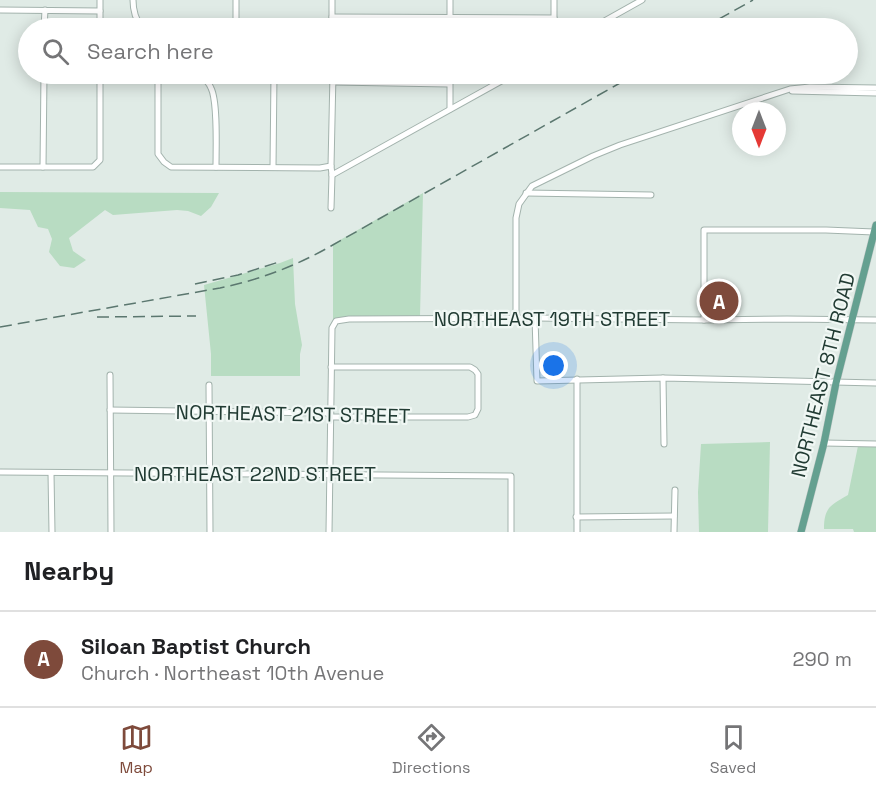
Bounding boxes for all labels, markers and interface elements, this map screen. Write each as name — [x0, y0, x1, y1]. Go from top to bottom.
search box — [18, 18, 858, 84]
icon: search — [39, 35, 72, 68]
text: Search here — [87, 37, 214, 65]
north arrow — [732, 102, 786, 156]
street label: NORTHEAST 8TH ROAD — [785, 270, 861, 480]
pin: A — [700, 278, 738, 324]
street label: NORTHEAST 19TH STREET — [434, 306, 671, 332]
your location — [539, 351, 568, 380]
street label: NORTHEAST 21ST STREET — [175, 399, 411, 429]
street label: NORTHEAST 22ND STREET — [134, 461, 376, 487]
text: Nearby — [24, 554, 114, 588]
text: Siloan Baptist Church — [81, 632, 311, 660]
text: A — [37, 646, 50, 672]
text: 290 m — [793, 646, 852, 672]
text: Church · Northeast 10th Avenue — [81, 660, 384, 686]
tab: Map — [120, 721, 153, 778]
tab: Directions — [392, 721, 471, 778]
tab: Saved — [710, 721, 756, 778]

